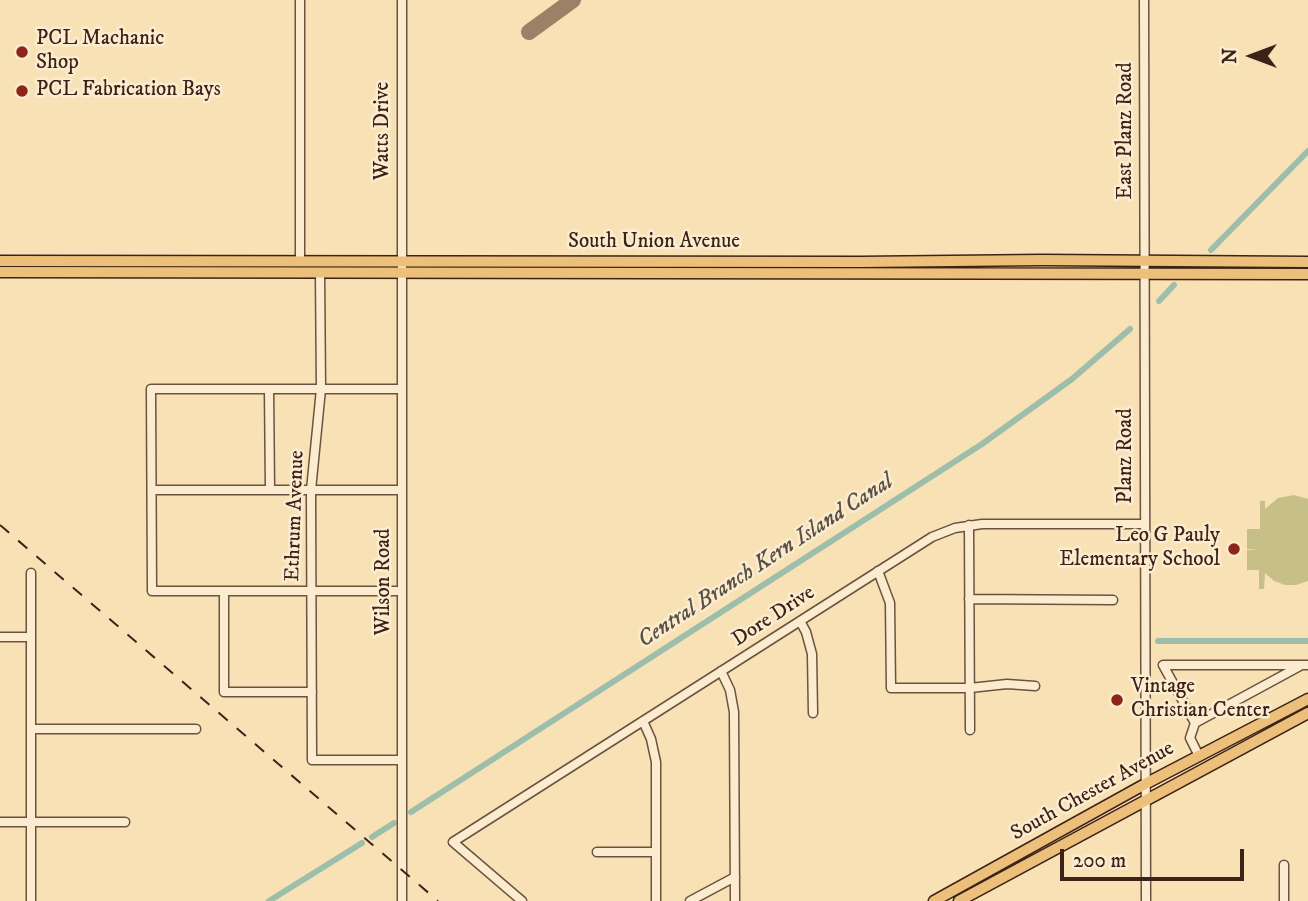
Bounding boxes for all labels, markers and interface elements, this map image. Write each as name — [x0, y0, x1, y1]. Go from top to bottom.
north arrow — [1217, 21, 1287, 91]
place label: PCL Machanic Shop — [36, 27, 164, 77]
marker: PCL Machanic Shop — [14, 44, 30, 60]
text: N — [1219, 48, 1242, 64]
street label: East Planz Road — [1114, 62, 1140, 200]
place label: PCL Fabrication Bays — [36, 78, 221, 104]
street label: Watts Drive — [371, 82, 397, 180]
marker: PCL Fabrication Bays — [14, 83, 30, 99]
street label: South Union Avenue — [568, 230, 740, 256]
street label: Planz Road — [1114, 408, 1140, 504]
street label: Ethrum Avenue — [281, 450, 311, 582]
water label: Central Branch Kern Island Canal — [633, 469, 899, 655]
place label: Leo G Pauly Elementary School — [1059, 524, 1220, 574]
street label: Wilson Road — [372, 528, 398, 636]
marker: Leo G Pauly Elementary School — [1226, 541, 1242, 557]
street label: Dore Drive — [728, 581, 820, 653]
place label: Vintage Christian Center — [1131, 675, 1270, 725]
marker: Vintage Christian Center — [1109, 692, 1125, 708]
street label: South Chester Avenue — [1007, 737, 1179, 847]
scale bar — [1063, 834, 1247, 878]
text: 200 m — [1073, 848, 1126, 874]

